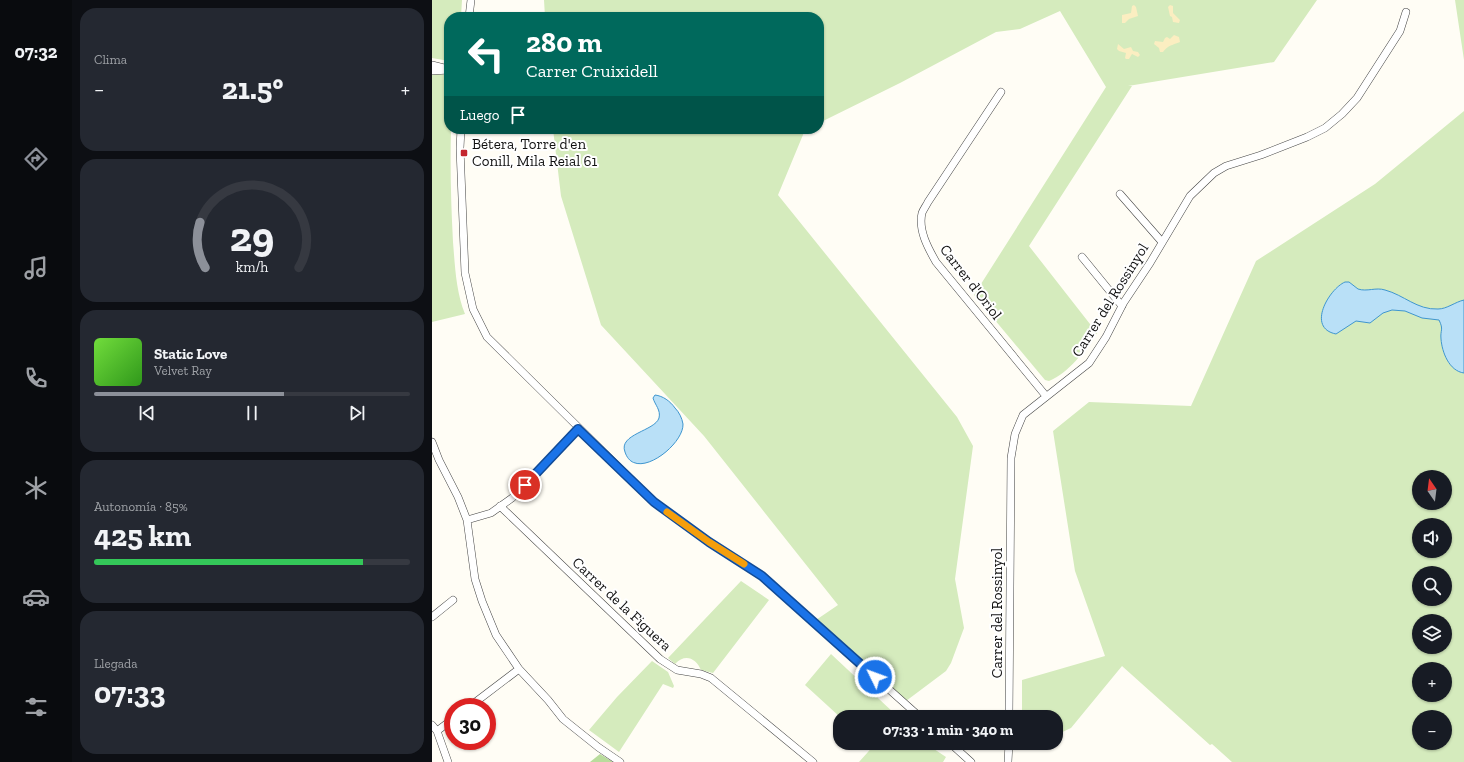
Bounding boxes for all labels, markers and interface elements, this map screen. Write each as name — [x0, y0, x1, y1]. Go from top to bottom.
text: 280 m — [526, 26, 602, 59]
icon: left — [460, 28, 512, 80]
text: 07:32 — [14, 41, 58, 63]
text: Clima — [94, 52, 127, 67]
text: Carrer Cruixidell — [526, 60, 658, 82]
text: 21.5° — [222, 71, 283, 107]
text: − — [94, 76, 104, 103]
text: + — [401, 76, 410, 103]
icon: arrive — [507, 104, 529, 126]
text: Luego — [460, 106, 499, 124]
place label: Bétera, Torre d'en Conill, Mila Reial 61 — [472, 135, 598, 170]
icon: directions — [22, 145, 50, 173]
marker: Bétera, Torre d'en Conill, Mila Reial 61 — [459, 148, 469, 158]
text: 29 — [230, 212, 274, 262]
street label: Carrer del Rossinyol — [1068, 240, 1152, 360]
street label: Carrer d'Oriol — [936, 241, 1006, 323]
icon: music — [22, 254, 50, 282]
text: km/h — [236, 259, 268, 276]
text: Static Love — [154, 345, 227, 363]
text: Velvet Ray — [154, 363, 212, 378]
icon: phone — [22, 364, 50, 392]
icon: previous — [136, 402, 158, 424]
icon: pause — [241, 402, 263, 424]
icon: next — [346, 402, 368, 424]
pin — [508, 468, 542, 502]
north arrow — [1412, 470, 1452, 510]
map controls — [1412, 470, 1452, 750]
icon: climate — [22, 474, 50, 502]
icon: arrive — [514, 474, 536, 496]
text: Autonomía · 85% — [94, 499, 188, 514]
text: 425 km — [94, 518, 191, 554]
button: sound — [1412, 518, 1452, 558]
street label: Carrer del Rossinyol — [988, 548, 1006, 678]
street label: Carrer de la Figuera — [569, 553, 675, 655]
button: search — [1412, 566, 1452, 606]
icon: car — [22, 583, 50, 611]
button: layers — [1412, 614, 1452, 654]
text: Llegada — [94, 656, 137, 671]
position arrow — [854, 656, 896, 698]
button: + — [1412, 662, 1452, 702]
text: 07:33 — [94, 675, 166, 711]
icon: filters — [22, 693, 50, 721]
speed limit sign: 30 — [444, 698, 496, 750]
button: − — [1412, 710, 1452, 750]
text: 07:33 · 1 min · 340 m — [883, 721, 1013, 739]

